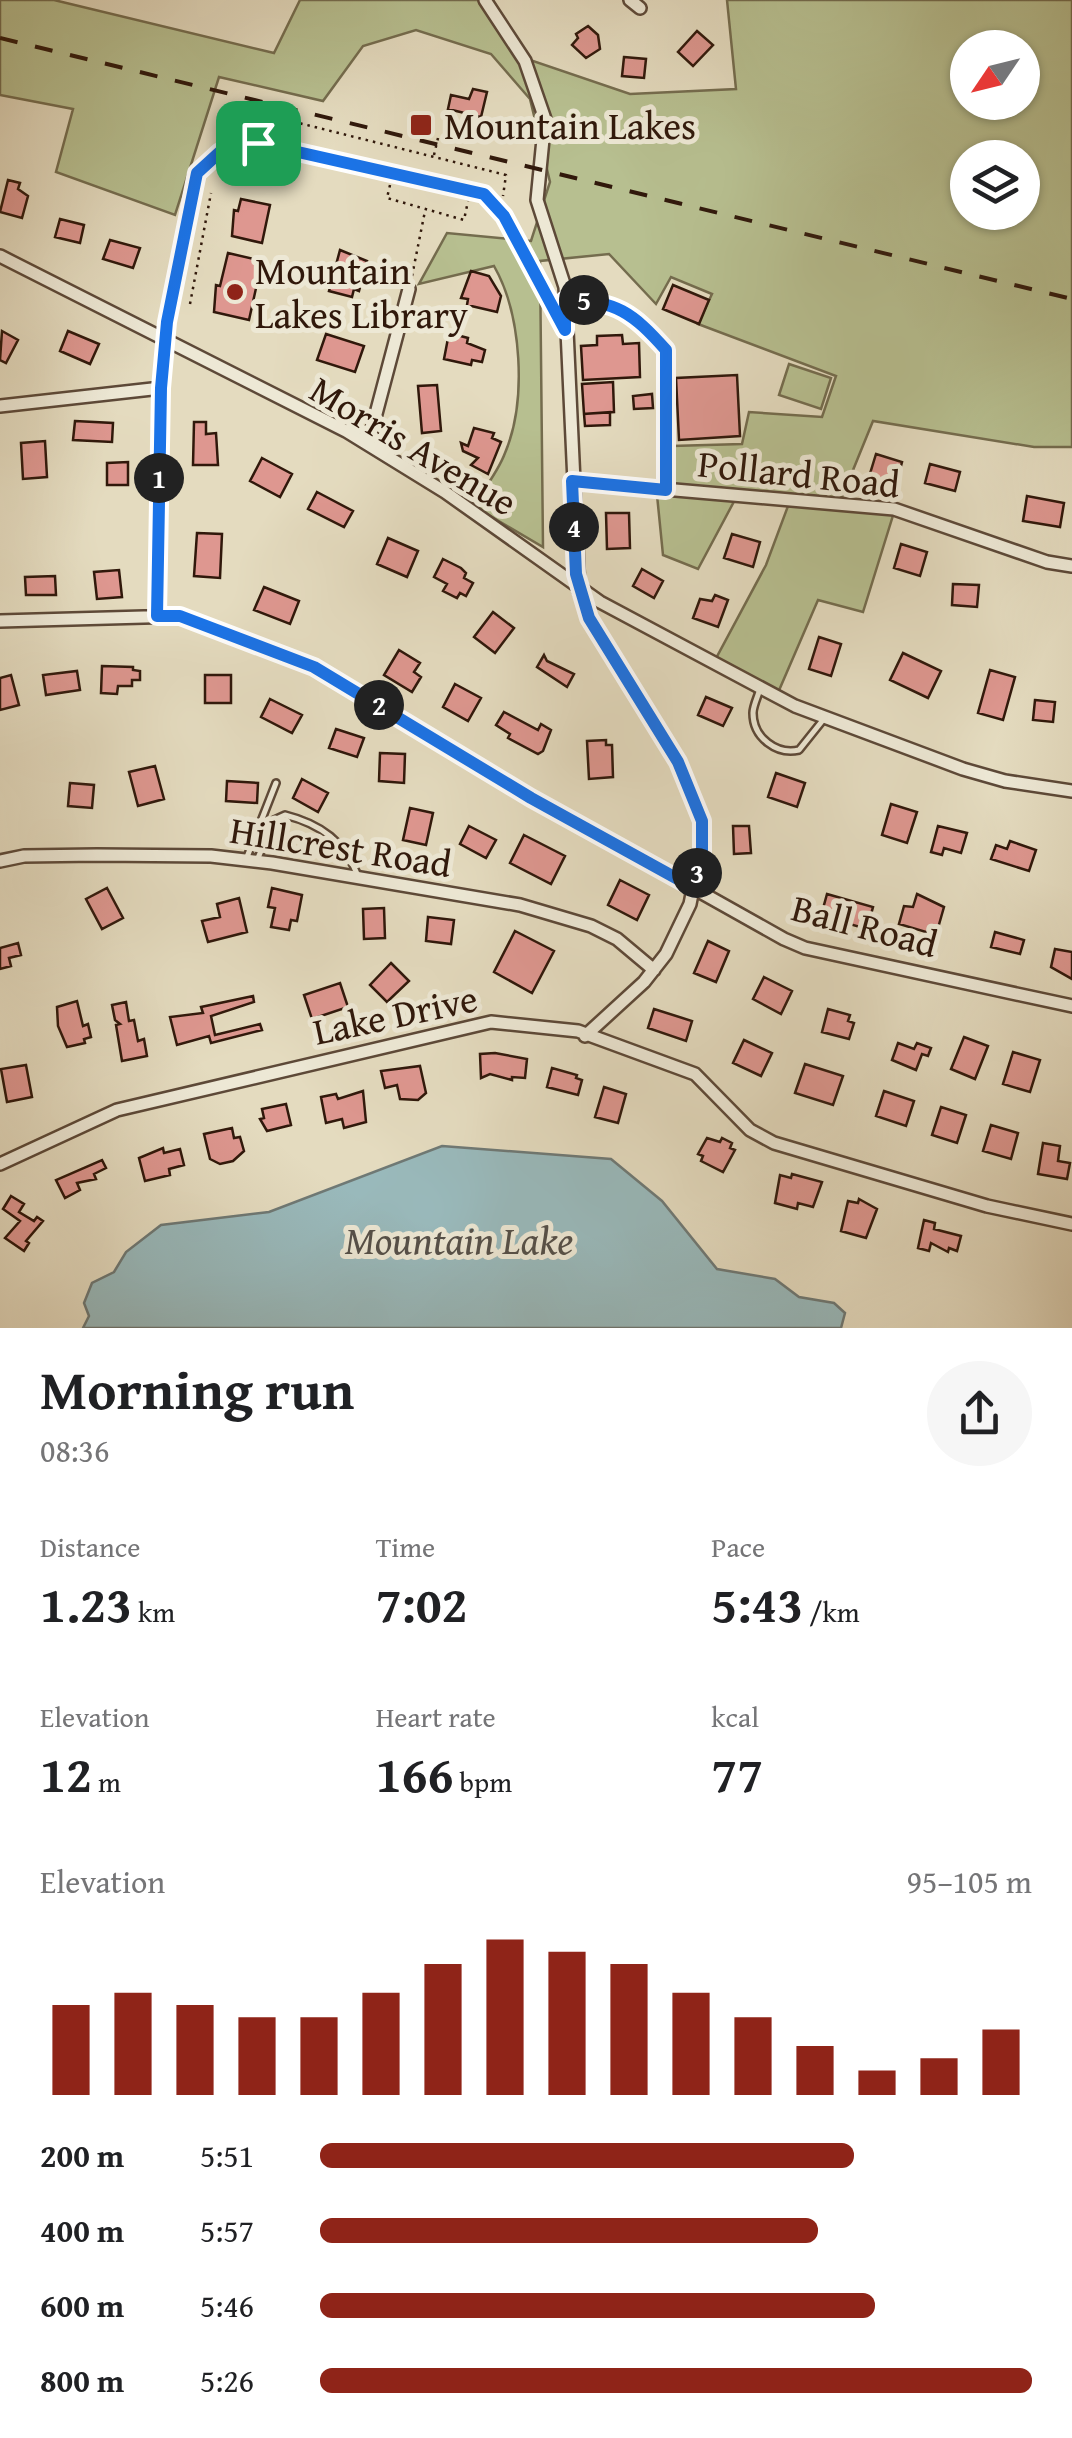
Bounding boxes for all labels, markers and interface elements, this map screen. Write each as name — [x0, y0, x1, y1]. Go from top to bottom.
north arrow — [950, 30, 1040, 120]
map controls — [950, 30, 1040, 230]
place label: Mountain Lakes — [444, 97, 696, 153]
pin — [216, 101, 301, 186]
marker: Mountain Lakes — [408, 112, 434, 138]
icon: arrive — [231, 116, 286, 171]
button: layers — [950, 140, 1040, 230]
place label: Mountain Lakes Library — [255, 242, 468, 342]
pin: 5 — [559, 275, 609, 325]
text: 5 — [577, 279, 591, 320]
marker: Mountain Lakes Library — [224, 281, 246, 303]
street label: Morris Avenue — [300, 361, 528, 529]
street label: Pollard Road — [695, 435, 903, 512]
pin: 1 — [134, 453, 184, 503]
text: 1 — [152, 457, 166, 498]
pin: 4 — [549, 502, 599, 552]
text: 4 — [567, 506, 581, 547]
pin: 2 — [354, 680, 404, 730]
text: 2 — [372, 684, 386, 725]
street label: Hillcrest Road — [226, 801, 456, 891]
pin: 3 — [672, 848, 722, 898]
text: 3 — [690, 852, 704, 893]
street label: Ball Road — [786, 879, 945, 971]
street label: Lake Drive — [308, 969, 482, 1059]
water label: Mountain Lake — [345, 1210, 573, 1269]
text: Morning run — [40, 1349, 354, 1429]
button: share — [927, 1361, 1032, 1466]
text: 08:36 — [40, 1427, 109, 1474]
text: Distance — [40, 1526, 140, 1567]
text: Time — [376, 1526, 435, 1567]
text: Pace — [711, 1526, 765, 1567]
text: 1.23 — [40, 1567, 132, 1640]
text: 7:02 — [376, 1567, 468, 1640]
text: 5:43 — [711, 1567, 803, 1640]
text: km — [132, 1591, 175, 1632]
text: /km — [803, 1591, 860, 1632]
text: Elevation — [40, 1696, 150, 1737]
text: Heart rate — [376, 1696, 496, 1737]
text: kcal — [711, 1696, 759, 1737]
text: 12 — [40, 1737, 92, 1810]
text: 166 — [376, 1737, 453, 1810]
text: 77 — [711, 1737, 763, 1810]
text: m — [92, 1761, 121, 1802]
text: bpm — [453, 1761, 512, 1802]
text: Elevation — [40, 1858, 165, 1905]
text: 95–105 m — [907, 1858, 1032, 1905]
text: 200 m — [40, 2132, 124, 2179]
text: 5:51 — [200, 2132, 254, 2179]
text: 400 m — [40, 2207, 124, 2254]
text: 5:57 — [200, 2207, 254, 2254]
text: 600 m — [40, 2282, 124, 2329]
text: 5:46 — [200, 2282, 254, 2329]
text: 800 m — [40, 2357, 124, 2404]
text: 5:26 — [200, 2357, 254, 2404]

